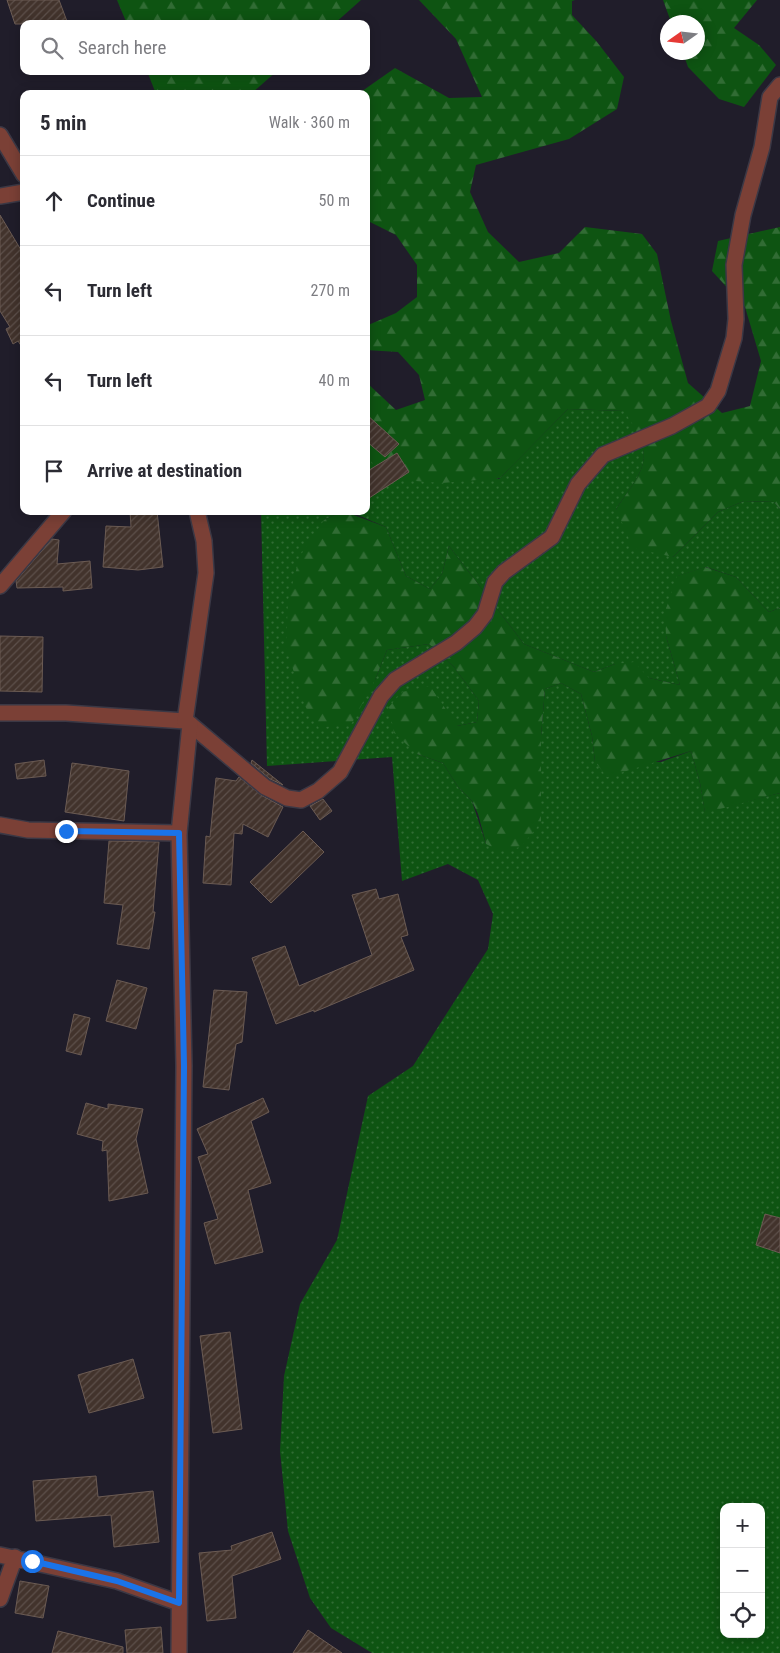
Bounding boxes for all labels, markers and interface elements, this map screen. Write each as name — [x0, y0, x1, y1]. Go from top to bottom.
north arrow — [660, 15, 705, 60]
search box — [20, 20, 370, 75]
icon: search — [38, 34, 66, 62]
text: Search here — [78, 36, 166, 59]
text: 5 min — [40, 111, 87, 135]
text: Walk · 360 m — [269, 113, 350, 132]
icon: ahead — [40, 187, 68, 215]
text: Continue — [87, 189, 155, 212]
text: 50 m — [318, 191, 350, 210]
icon: left — [40, 277, 68, 305]
text: Turn left — [87, 279, 152, 302]
text: 270 m — [311, 281, 350, 300]
icon: left — [40, 367, 68, 395]
text: Turn left — [87, 369, 152, 392]
text: 40 m — [318, 371, 350, 390]
icon: arrive — [40, 457, 68, 485]
text: Arrive at destination — [87, 459, 242, 482]
route end — [55, 820, 78, 843]
map controls — [720, 1503, 765, 1638]
button: + — [720, 1503, 765, 1548]
button: − — [720, 1548, 765, 1593]
route start — [21, 1550, 44, 1573]
button: locate — [720, 1593, 765, 1638]

